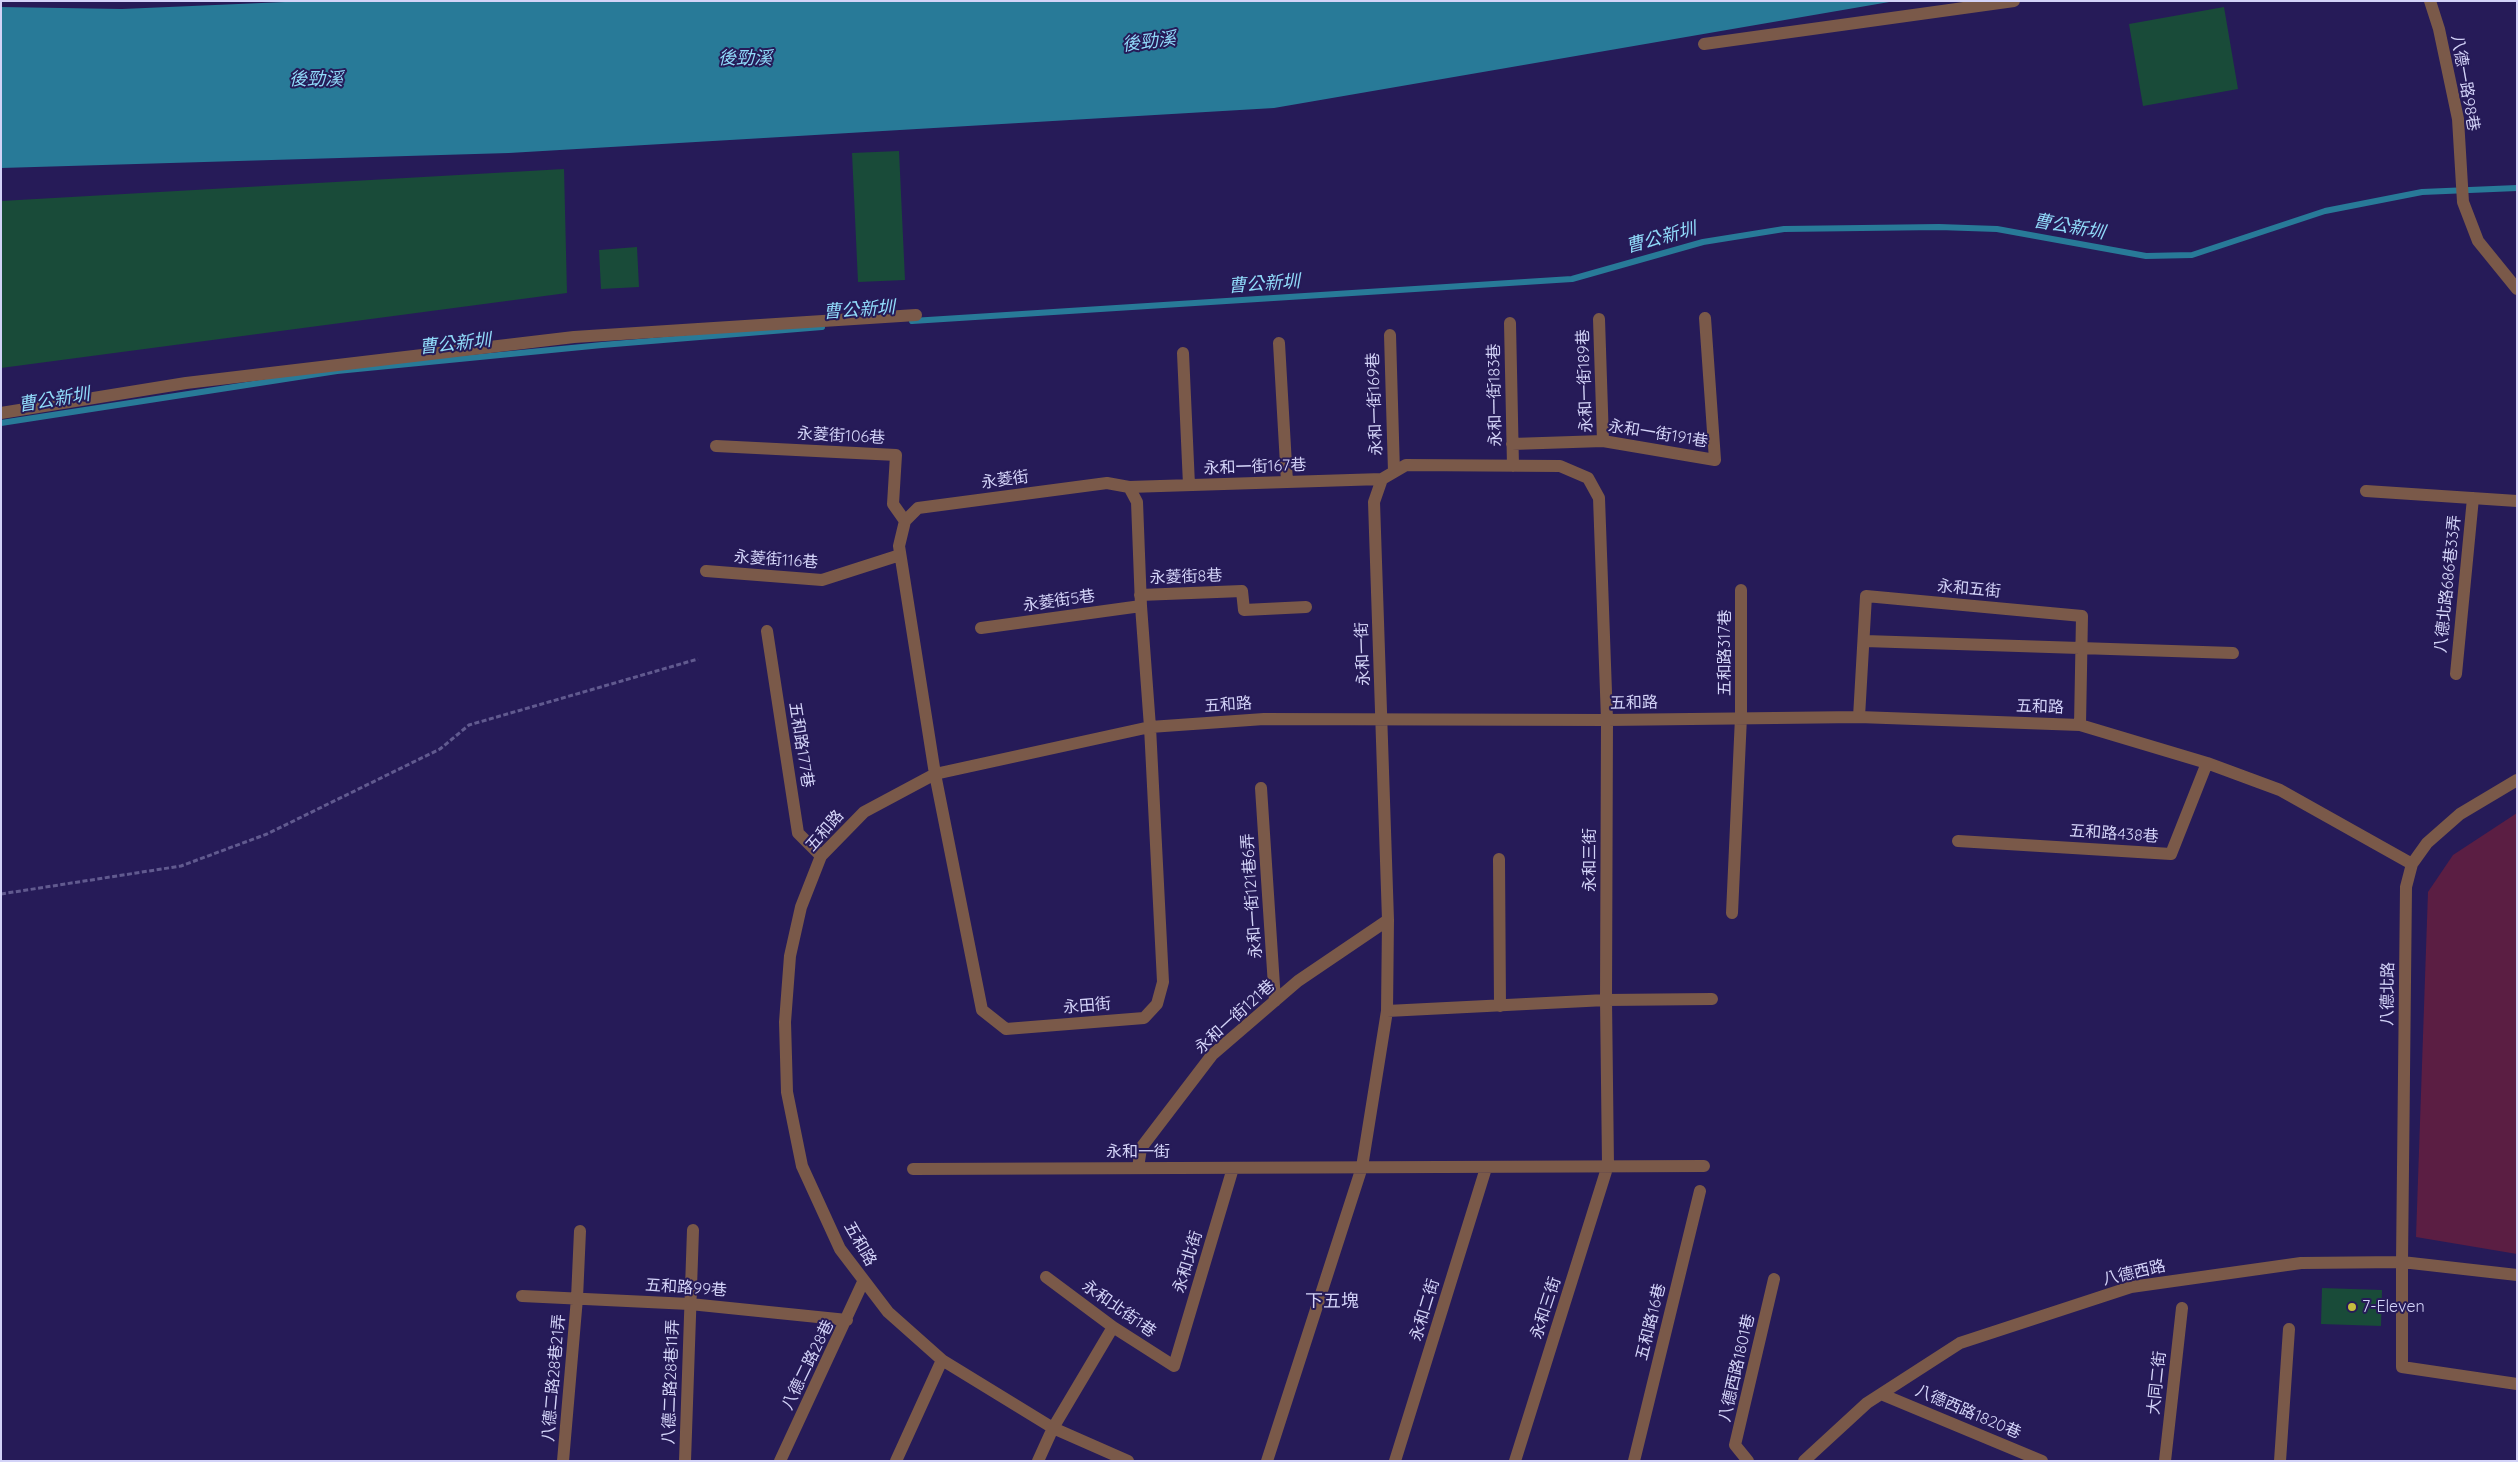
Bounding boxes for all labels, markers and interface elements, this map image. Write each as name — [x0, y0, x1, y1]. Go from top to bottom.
water label: 後勁溪 — [1121, 28, 1177, 56]
street label: 八德一路98巷 — [2447, 33, 2483, 133]
water label: 後勁溪 — [718, 48, 772, 70]
water label: 後勁溪 — [289, 69, 343, 91]
water label: 曹公新圳 — [2032, 210, 2106, 244]
water label: 曹公新圳 — [1623, 218, 1699, 258]
water label: 曹公新圳 — [1227, 271, 1301, 297]
water label: 曹公新圳 — [822, 297, 896, 323]
water label: 曹公新圳 — [418, 329, 492, 359]
street label: 永和一街189巷 — [1574, 329, 1596, 433]
street label: 永和一街183巷 — [1485, 343, 1505, 447]
street label: 永和一街169巷 — [1364, 352, 1386, 456]
water label: 曹公新圳 — [17, 384, 91, 416]
street label: 永和一街191巷 — [1607, 417, 1709, 451]
street label: 永菱街106巷 — [797, 424, 885, 448]
street label: 永和一街167巷 — [1203, 456, 1307, 478]
street label: 永菱街 — [980, 467, 1030, 493]
street label: 八德北路686巷33弄 — [2431, 514, 2465, 654]
street label: 永菱街116巷 — [733, 547, 819, 573]
street label: 永菱街8巷 — [1149, 566, 1223, 588]
street label: 永和五街 — [1936, 577, 2002, 601]
street label: 永菱街5巷 — [1022, 586, 1096, 616]
street label: 五和路317巷 — [1715, 610, 1735, 696]
street label: 永和一街 — [1352, 622, 1374, 686]
street label: 五和路 — [1610, 693, 1658, 713]
street label: 五和路 — [1203, 694, 1253, 716]
street label: 五和路 — [2016, 697, 2064, 717]
street label: 五和路177巷 — [785, 701, 817, 789]
street label: 五和路 — [802, 807, 848, 855]
street label: 五和路438巷 — [2069, 821, 2159, 847]
street label: 永和三街 — [1580, 828, 1600, 892]
street label: 永和一街121巷6弄 — [1238, 833, 1266, 959]
street label: 八德北路 — [2378, 962, 2398, 1026]
street label: 永和一街121巷 — [1191, 976, 1279, 1058]
street label: 永田街 — [1062, 994, 1112, 1018]
street label: 永和一街 — [1106, 1142, 1170, 1162]
street label: 五和路 — [840, 1218, 880, 1270]
street label: 永和北街 — [1169, 1229, 1207, 1295]
street label: 八德西路 — [2101, 1256, 2167, 1290]
street label: 永和三街 — [1527, 1275, 1565, 1341]
street label: 五和路99巷 — [645, 1276, 727, 1300]
street label: 永和北街1巷 — [1078, 1276, 1160, 1342]
street label: 永和二街 — [1406, 1277, 1444, 1343]
street label: 五和路16巷 — [1632, 1282, 1670, 1362]
district label: 下五塊 — [1305, 1291, 1359, 1313]
place label: 7-Eleven — [2362, 1297, 2425, 1317]
marker: 7-Eleven — [2346, 1301, 2358, 1313]
street label: 八德西路1801巷 — [1715, 1312, 1759, 1424]
street label: 八德二路28巷21弄 — [539, 1313, 569, 1443]
street label: 八德二路28巷 — [778, 1317, 838, 1413]
street label: 八德二路28巷11弄 — [659, 1319, 683, 1445]
street label: 大同二街 — [2144, 1350, 2170, 1416]
street label: 八德西路1820巷 — [1912, 1381, 2024, 1443]

